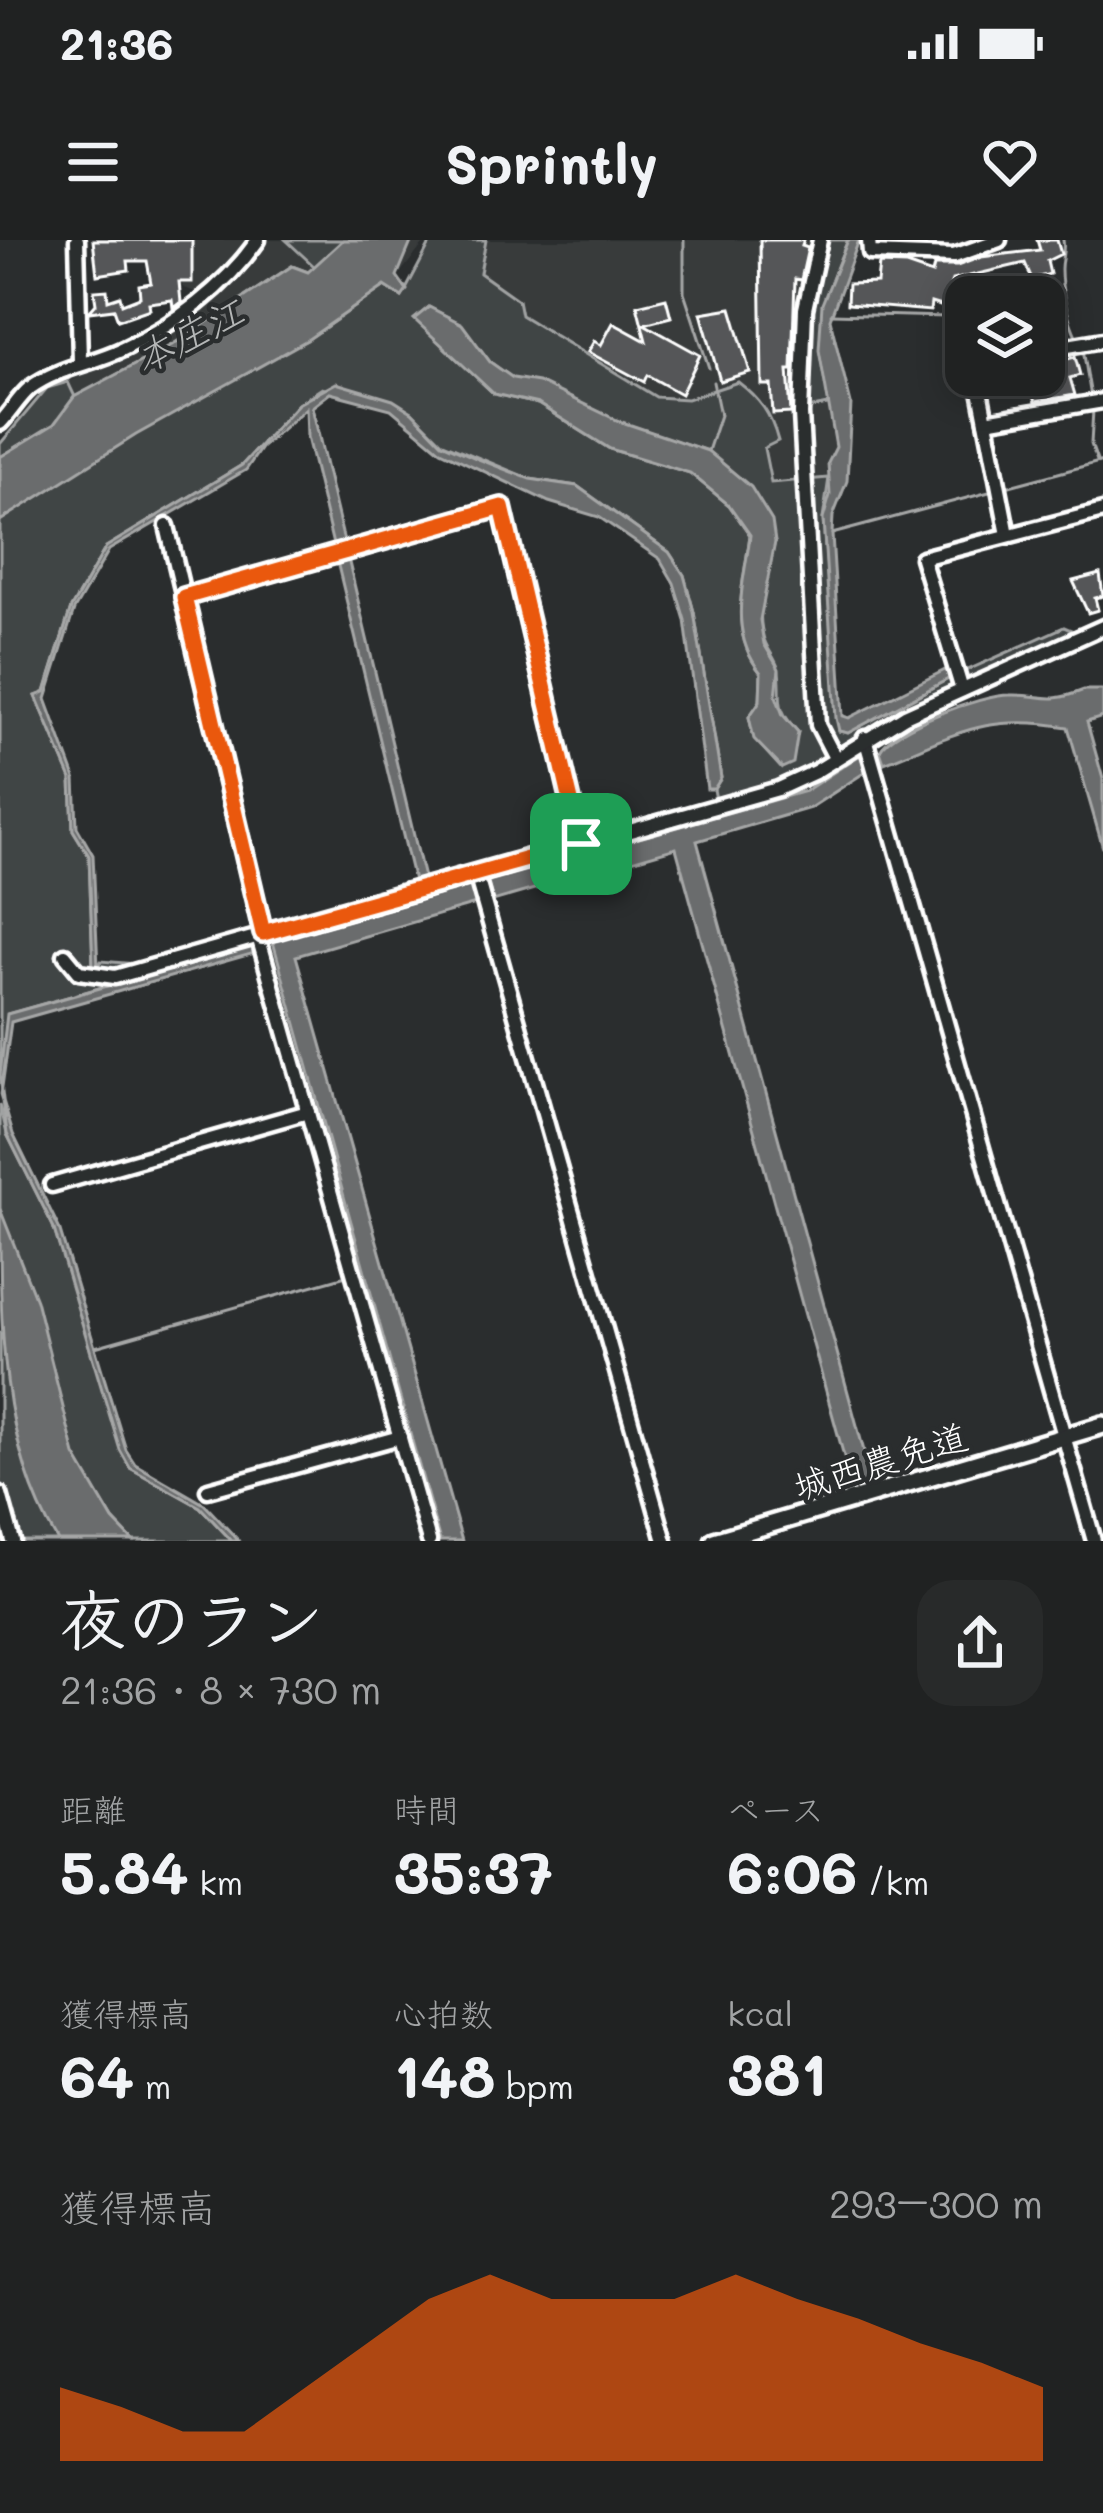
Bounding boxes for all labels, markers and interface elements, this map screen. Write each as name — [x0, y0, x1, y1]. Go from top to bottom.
text: 21:36 — [60, 13, 174, 71]
text: Sprintly — [445, 127, 658, 198]
icon: menu — [60, 129, 126, 195]
icon: heart — [977, 129, 1043, 195]
map controls — [945, 276, 1065, 396]
button: layers — [945, 276, 1065, 396]
water label: 本庄江 — [124, 284, 253, 383]
pin — [530, 793, 632, 895]
icon: arrive — [548, 811, 614, 877]
street label: 城西農免道 — [787, 1411, 973, 1509]
text: 夜のラン — [60, 1575, 324, 1661]
button: share — [917, 1580, 1043, 1706]
text: 21:36 · 8 × 730 m — [60, 1663, 381, 1714]
text: 距離 — [60, 1787, 126, 1830]
text: 時間 — [394, 1787, 460, 1830]
text: ペース — [727, 1787, 824, 1830]
text: 5.84 — [60, 1832, 189, 1910]
text: 35:37 — [394, 1832, 553, 1910]
text: 6:06 — [727, 1832, 858, 1910]
text: km — [189, 1860, 243, 1903]
text: /km — [858, 1860, 929, 1903]
text: 獲得標高 — [60, 1991, 192, 2034]
text: 心拍数 — [394, 1991, 493, 2034]
text: kcal — [727, 1991, 793, 2034]
text: 381 — [727, 2034, 827, 2112]
text: 64 — [60, 2036, 134, 2114]
text: 148 — [394, 2036, 495, 2114]
text: m — [134, 2064, 171, 2107]
text: bpm — [495, 2064, 574, 2107]
text: 293–300 m — [829, 2177, 1043, 2228]
text: 獲得標高 — [60, 2181, 216, 2232]

